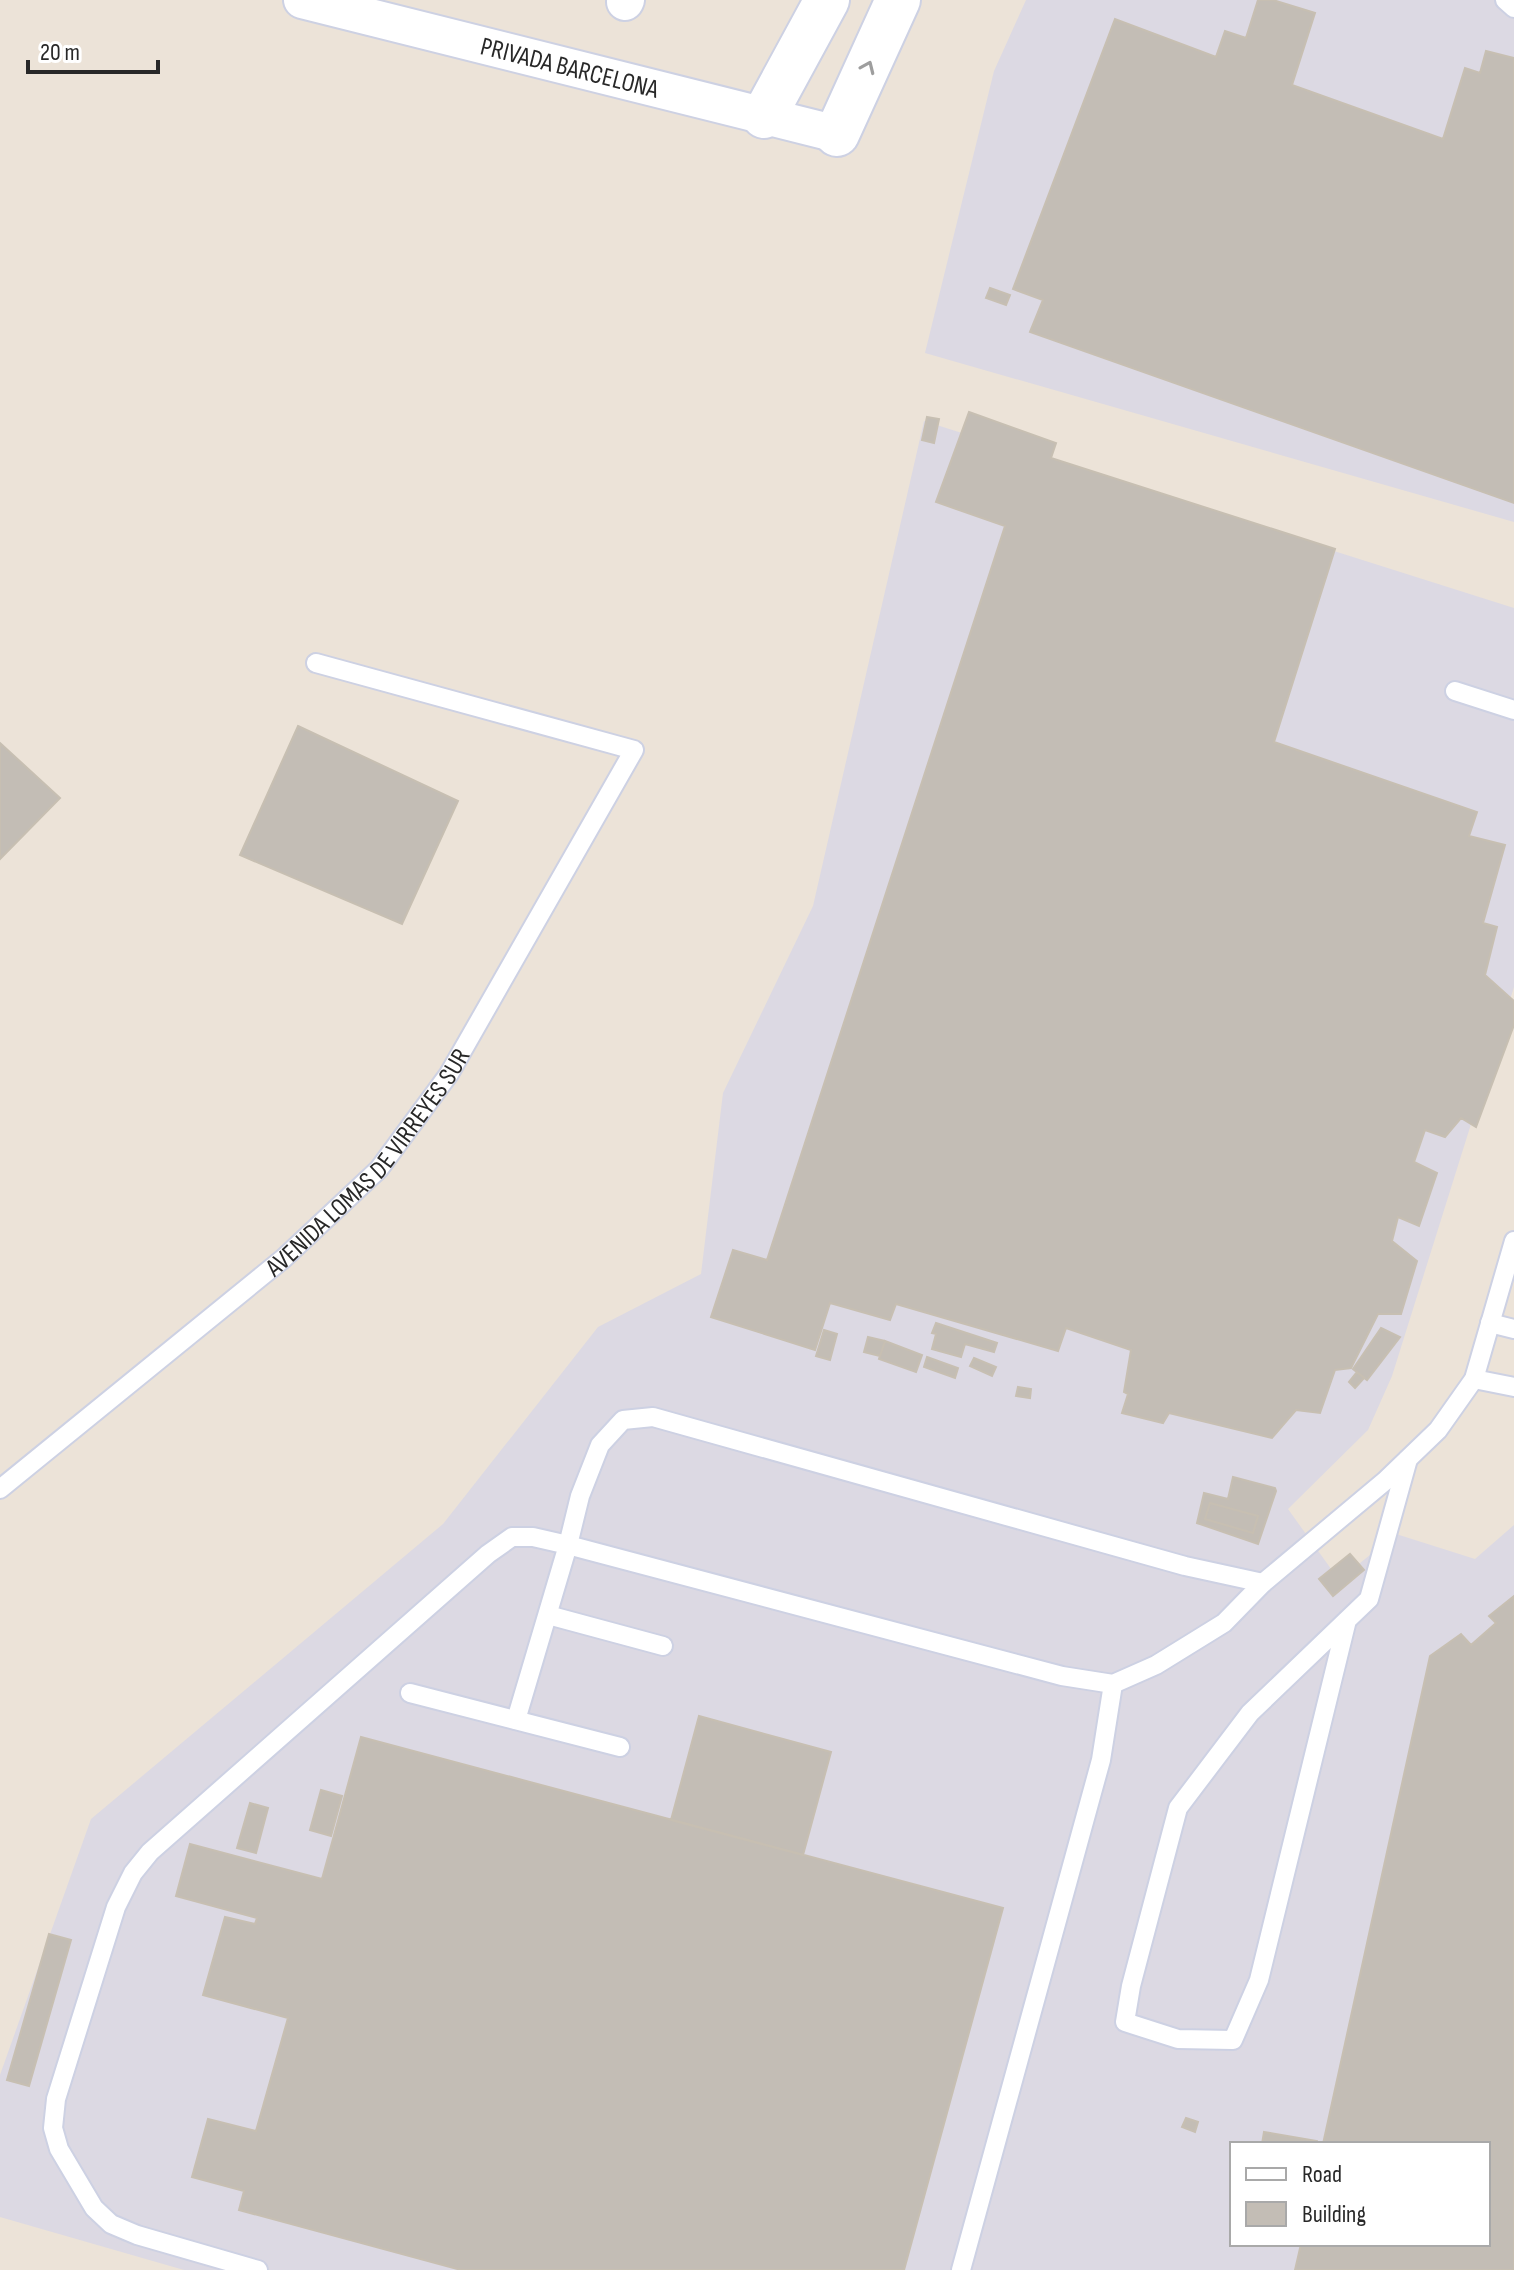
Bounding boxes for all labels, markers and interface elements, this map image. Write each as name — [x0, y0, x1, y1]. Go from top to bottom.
scale bar — [28, 24, 158, 74]
street label: PRIVADA BARCELONA — [477, 31, 662, 106]
text: 20 m — [40, 38, 80, 67]
one-way arrow — [858, 61, 874, 75]
street label: AVENIDA LOMAS DE VIRREYES SUR — [259, 1043, 477, 1284]
legend — [1230, 2142, 1490, 2246]
text: Road — [1302, 2160, 1342, 2189]
text: Building — [1302, 2200, 1366, 2229]

